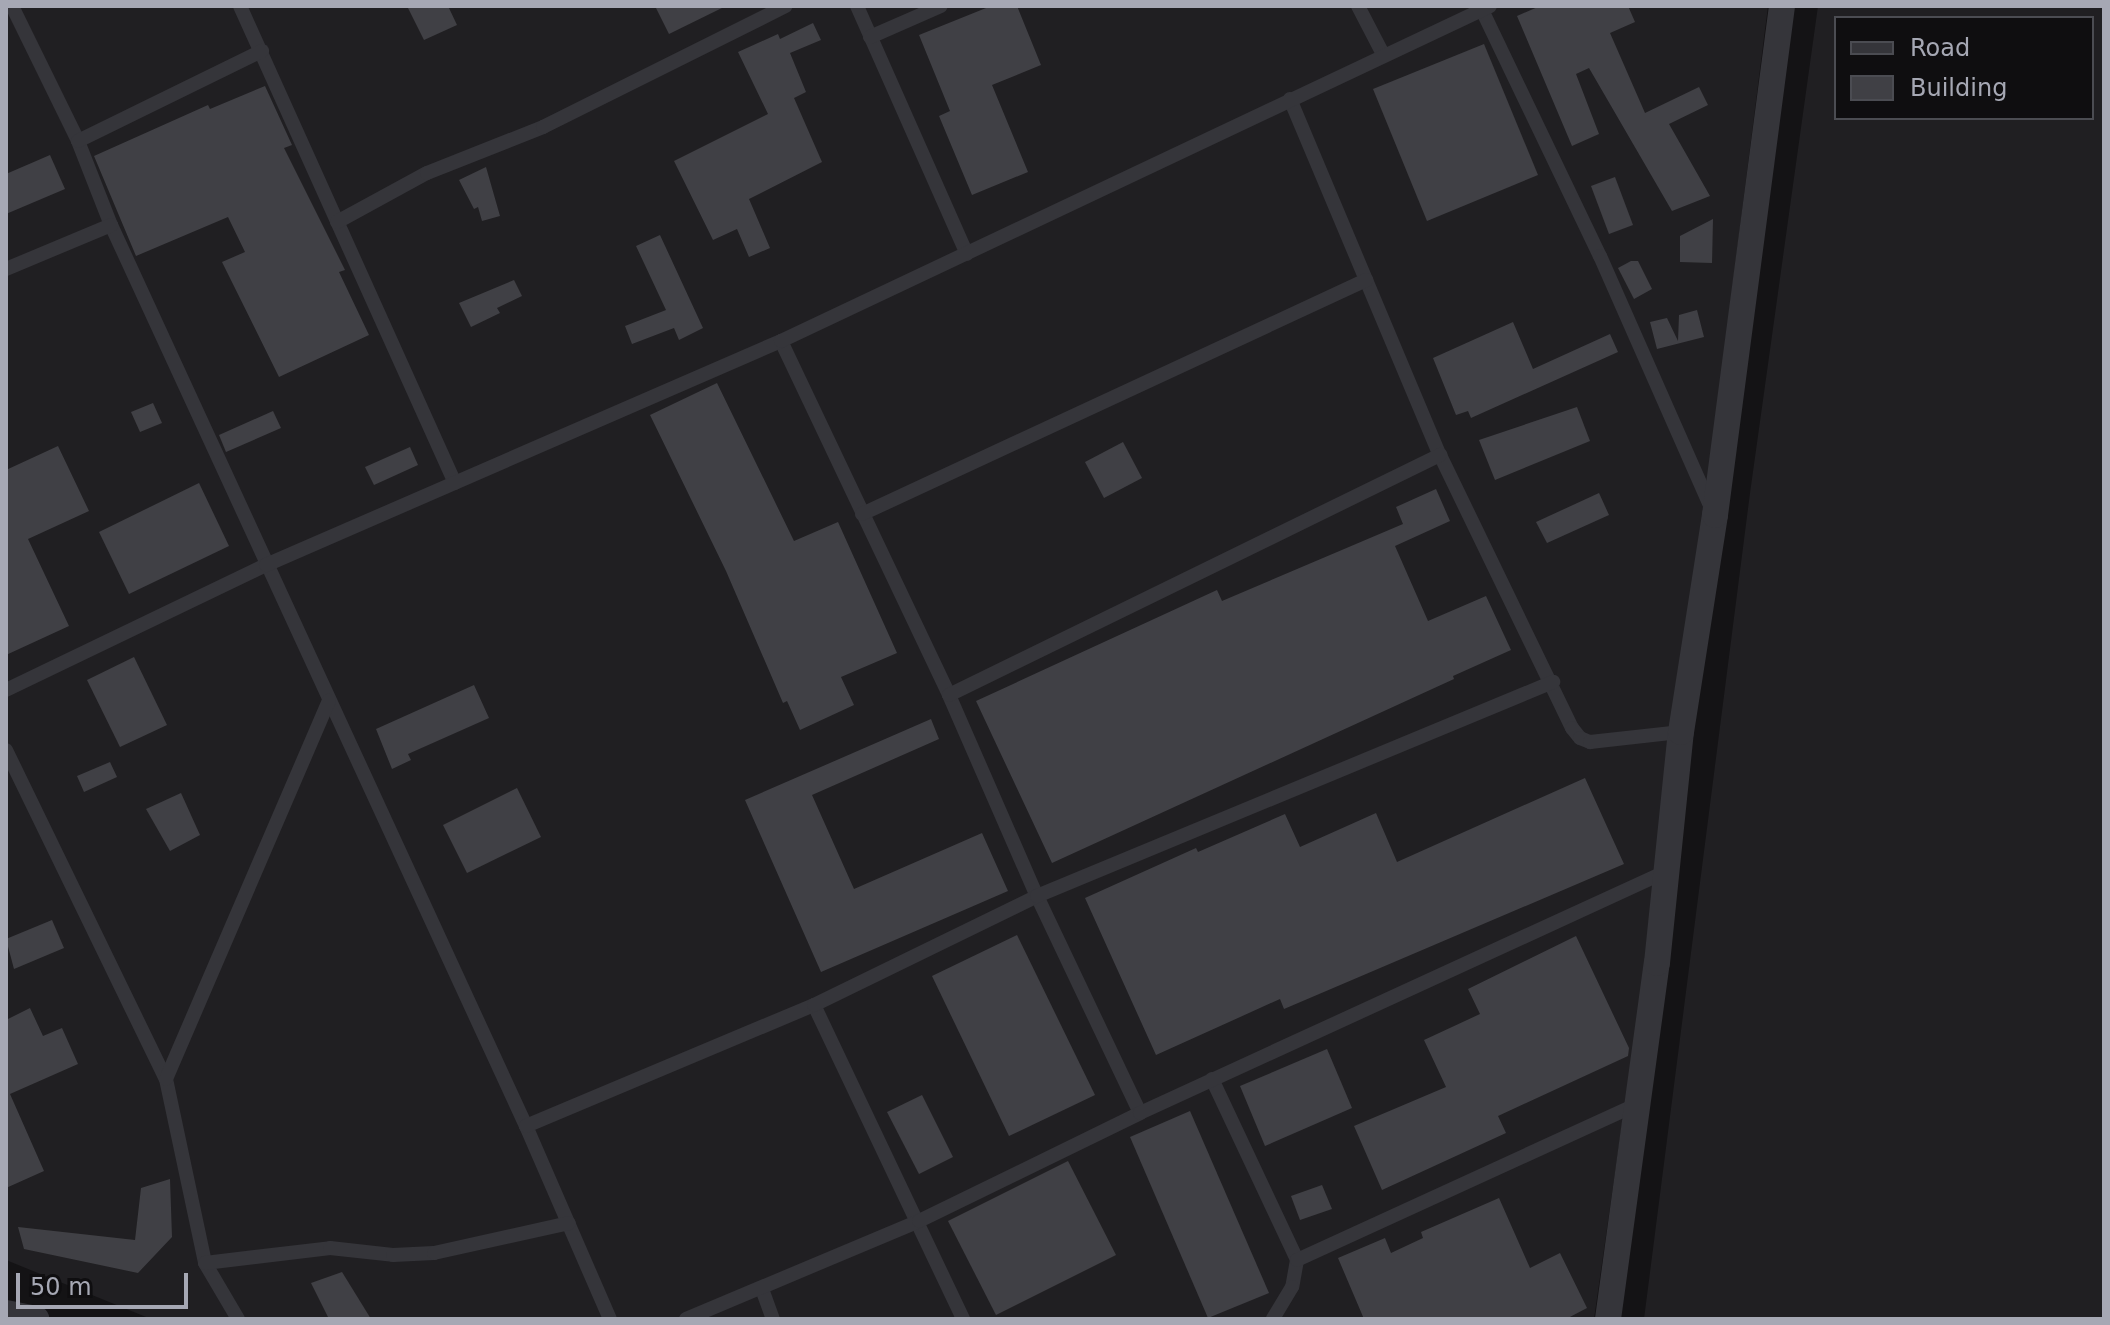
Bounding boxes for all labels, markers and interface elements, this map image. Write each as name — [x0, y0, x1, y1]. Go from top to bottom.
legend — [1834, 16, 2094, 120]
text: Road — [1910, 34, 1970, 62]
text: Building — [1910, 74, 2007, 102]
scale bar — [20, 1257, 192, 1307]
text: 50 m — [30, 1273, 92, 1301]

